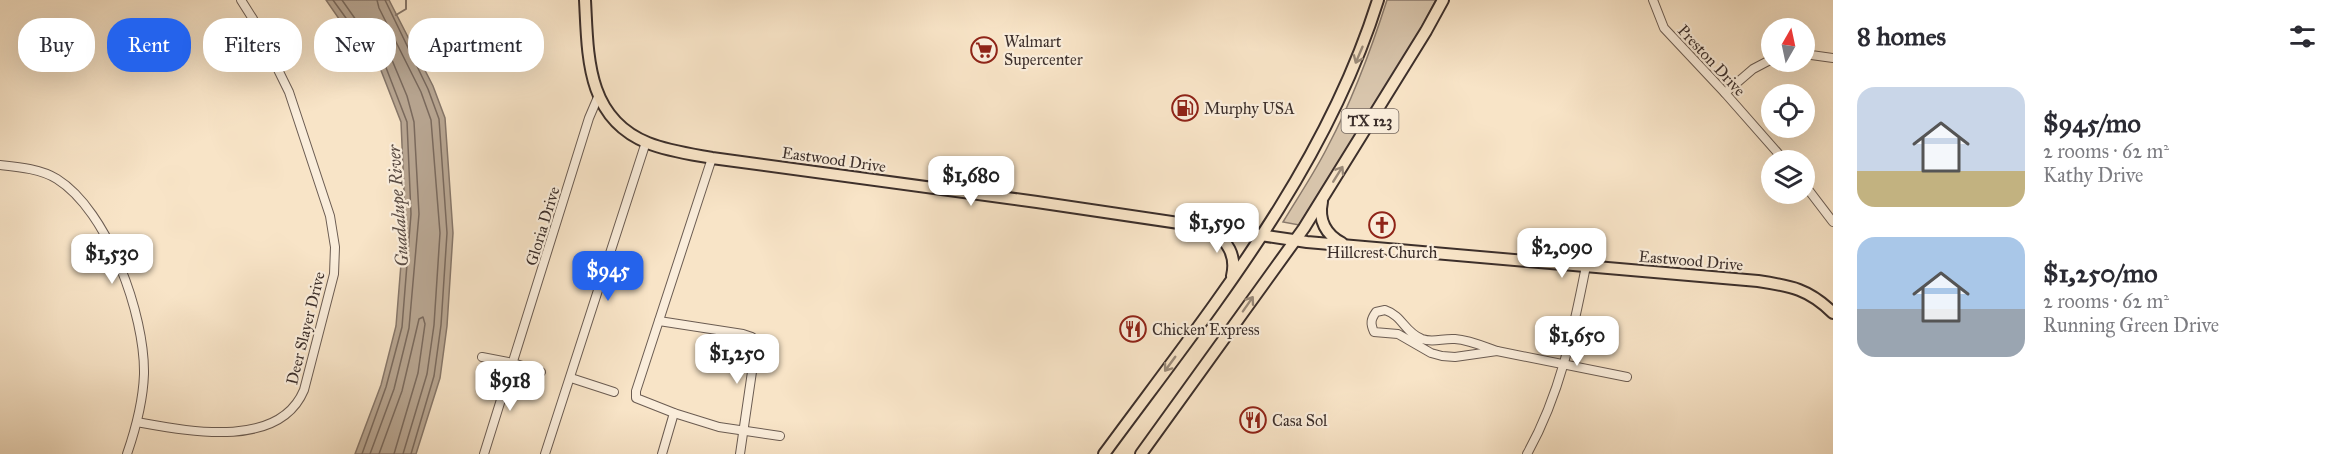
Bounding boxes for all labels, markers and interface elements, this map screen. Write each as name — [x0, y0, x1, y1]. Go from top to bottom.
chip: Buy — [18, 18, 95, 72]
chip: Rent — [107, 18, 191, 72]
chip: Filters — [203, 18, 302, 72]
chip: New — [314, 18, 396, 72]
chip: Apartment — [408, 18, 544, 72]
north arrow — [1761, 18, 1815, 72]
map controls — [1761, 18, 1815, 204]
text: 8 homes — [1857, 20, 1946, 52]
icon: filters — [2286, 20, 2319, 53]
street label: Preston Drive — [1674, 21, 1750, 100]
place label: Walmart Supercenter — [1004, 32, 1083, 69]
supermarket icon: Walmart Supercenter — [969, 35, 999, 65]
one-way arrow — [1353, 45, 1364, 64]
button: locate — [1761, 84, 1815, 138]
fuel station icon: Murphy USA — [1170, 93, 1200, 123]
place label: Murphy USA — [1204, 99, 1295, 118]
text: $945/mo — [2043, 107, 2141, 139]
road number: TX 123 — [1342, 109, 1398, 133]
icon: home — [1905, 111, 1977, 183]
text: 2 rooms · 62 m² — [2043, 139, 2169, 163]
water label: Guadalupe River — [383, 143, 414, 268]
street label: Eastwood Drive — [781, 143, 888, 176]
button: layers — [1761, 150, 1815, 204]
pin: $1,680 — [922, 156, 1020, 207]
text: $1,680 — [942, 163, 1000, 187]
text: Kathy Drive — [2043, 163, 2143, 187]
one-way arrow — [1332, 166, 1344, 183]
street label: Gloria Drive — [521, 184, 564, 268]
pin: $1,590 — [1168, 203, 1266, 254]
text: $1,590 — [1189, 210, 1245, 234]
church icon: Hillcrest Church — [1367, 210, 1397, 240]
pin: $2,090 — [1513, 228, 1611, 279]
pin: $1,530 — [63, 234, 161, 285]
text: $2,090 — [1531, 235, 1593, 259]
text: $1,530 — [85, 241, 139, 265]
place label: Hillcrest Church — [1327, 243, 1438, 262]
street label: Eastwood Drive — [1638, 246, 1744, 275]
pin: $945 — [572, 251, 644, 302]
text: $1,250/mo — [2043, 257, 2158, 289]
text: $945 — [586, 258, 630, 282]
icon: home — [1905, 261, 1977, 333]
street label: Deer Slayer Drive — [282, 269, 329, 387]
text: 2 rooms · 62 m² — [2043, 289, 2169, 313]
one-way arrow — [1242, 296, 1254, 313]
text: Running Green Drive — [2043, 313, 2219, 337]
restaurant icon: Chicken Express — [1118, 314, 1148, 344]
pin: $1,650 — [1528, 316, 1626, 367]
place label: Chicken Express — [1152, 320, 1260, 339]
text: $1,650 — [1549, 323, 1605, 347]
pin: $1,250 — [688, 334, 786, 385]
text: $1,250 — [709, 341, 765, 365]
one-way arrow — [1164, 355, 1176, 371]
pin: $918 — [474, 361, 546, 412]
text: $918 — [489, 368, 531, 392]
restaurant icon: Casa Sol — [1238, 405, 1268, 435]
place label: Casa Sol — [1272, 411, 1328, 430]

